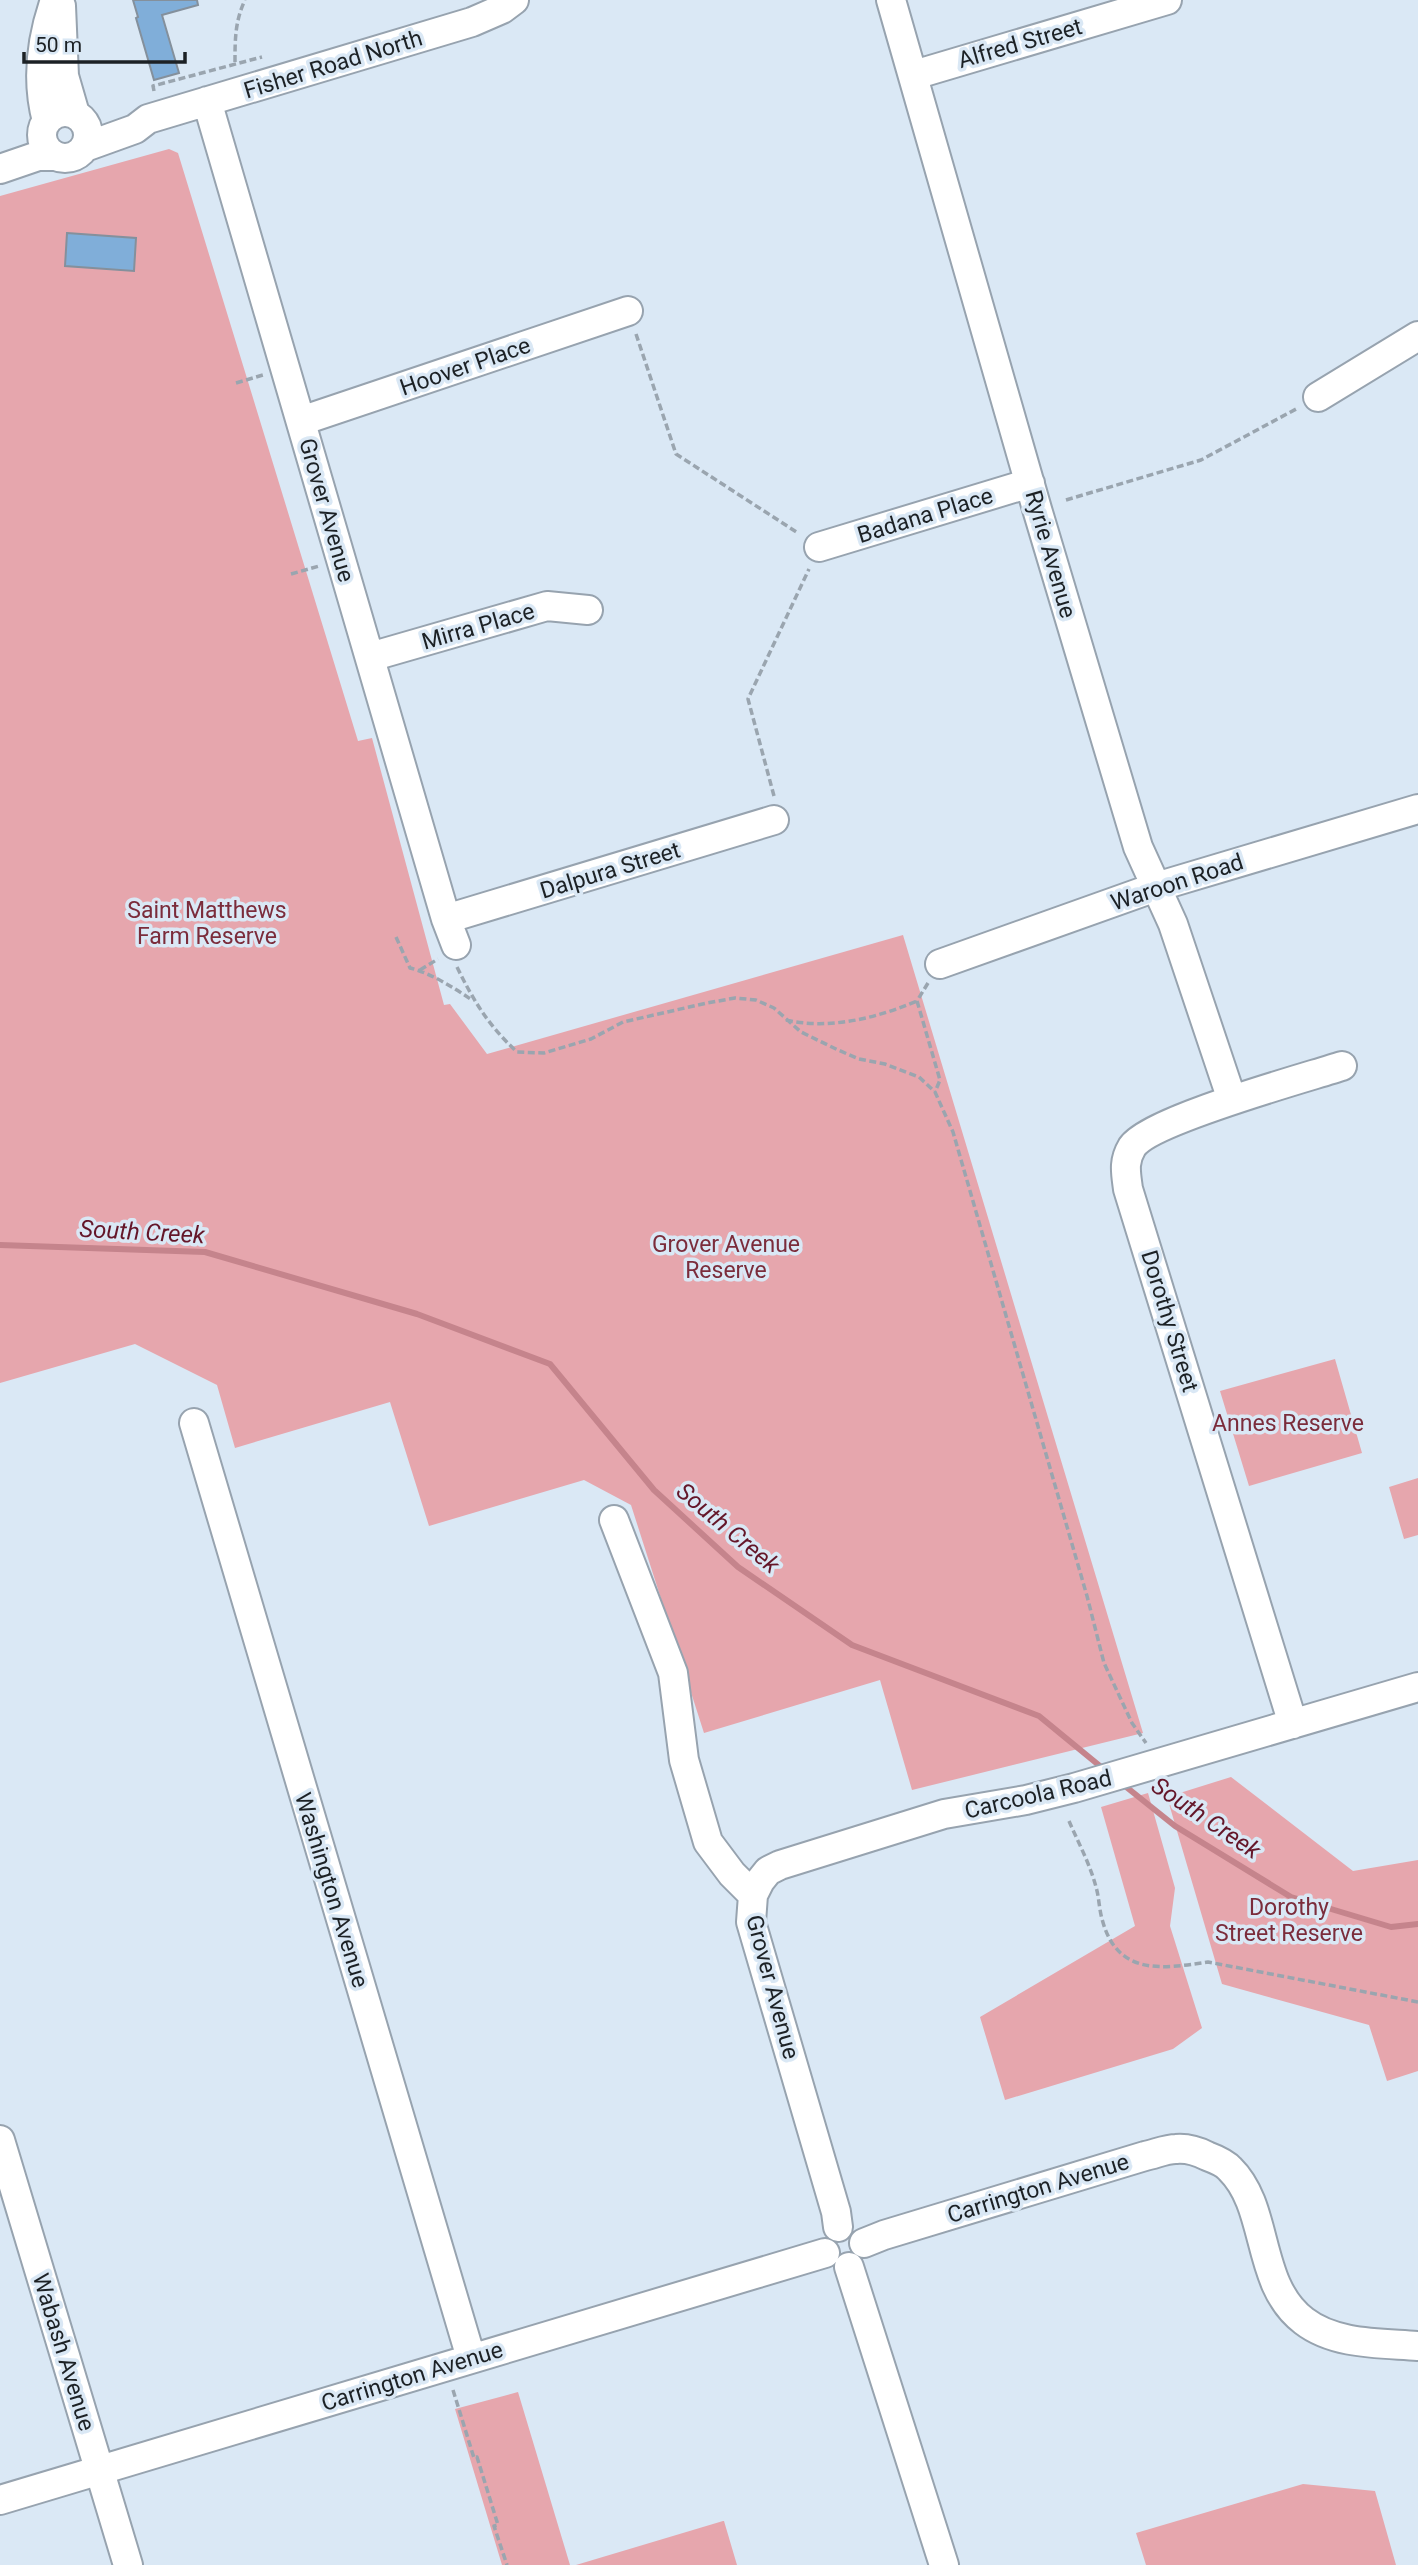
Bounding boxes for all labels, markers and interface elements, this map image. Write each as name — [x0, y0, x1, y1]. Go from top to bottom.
street label: Alfred Street — [955, 13, 1085, 74]
scale bar — [24, 21, 186, 65]
street label: Fisher Road North — [241, 25, 426, 104]
text: 50 m — [35, 33, 82, 57]
street label: Hoover Place — [396, 332, 534, 401]
street label: Grover Avenue — [293, 435, 360, 585]
street label: Badana Place — [854, 482, 996, 549]
street label: Ryrie Avenue — [1019, 487, 1082, 621]
street label: Mirra Place — [419, 598, 538, 655]
street label: Dalpura Street — [537, 836, 683, 905]
street label: Waroon Road — [1108, 848, 1247, 917]
park label: Saint Matthews Farm Reserve — [127, 897, 287, 950]
water label: South Creek — [79, 1215, 207, 1249]
park label: Grover Avenue Reserve — [652, 1231, 800, 1284]
street label: Dorothy Street — [1135, 1247, 1204, 1395]
park label: Annes Reserve — [1212, 1410, 1364, 1437]
water label: South Creek — [671, 1477, 786, 1580]
street label: Carcoola Road — [962, 1764, 1114, 1825]
water label: South Creek — [1146, 1771, 1267, 1865]
street label: Washington Avenue — [289, 1789, 374, 1991]
park label: Dorothy Street Reserve — [1215, 1894, 1363, 1947]
street label: Grover Avenue — [740, 1912, 805, 2062]
street label: Carrington Avenue — [944, 2148, 1132, 2229]
street label: Wabash Avenue — [27, 2270, 100, 2434]
street label: Carrington Avenue — [318, 2336, 506, 2417]

